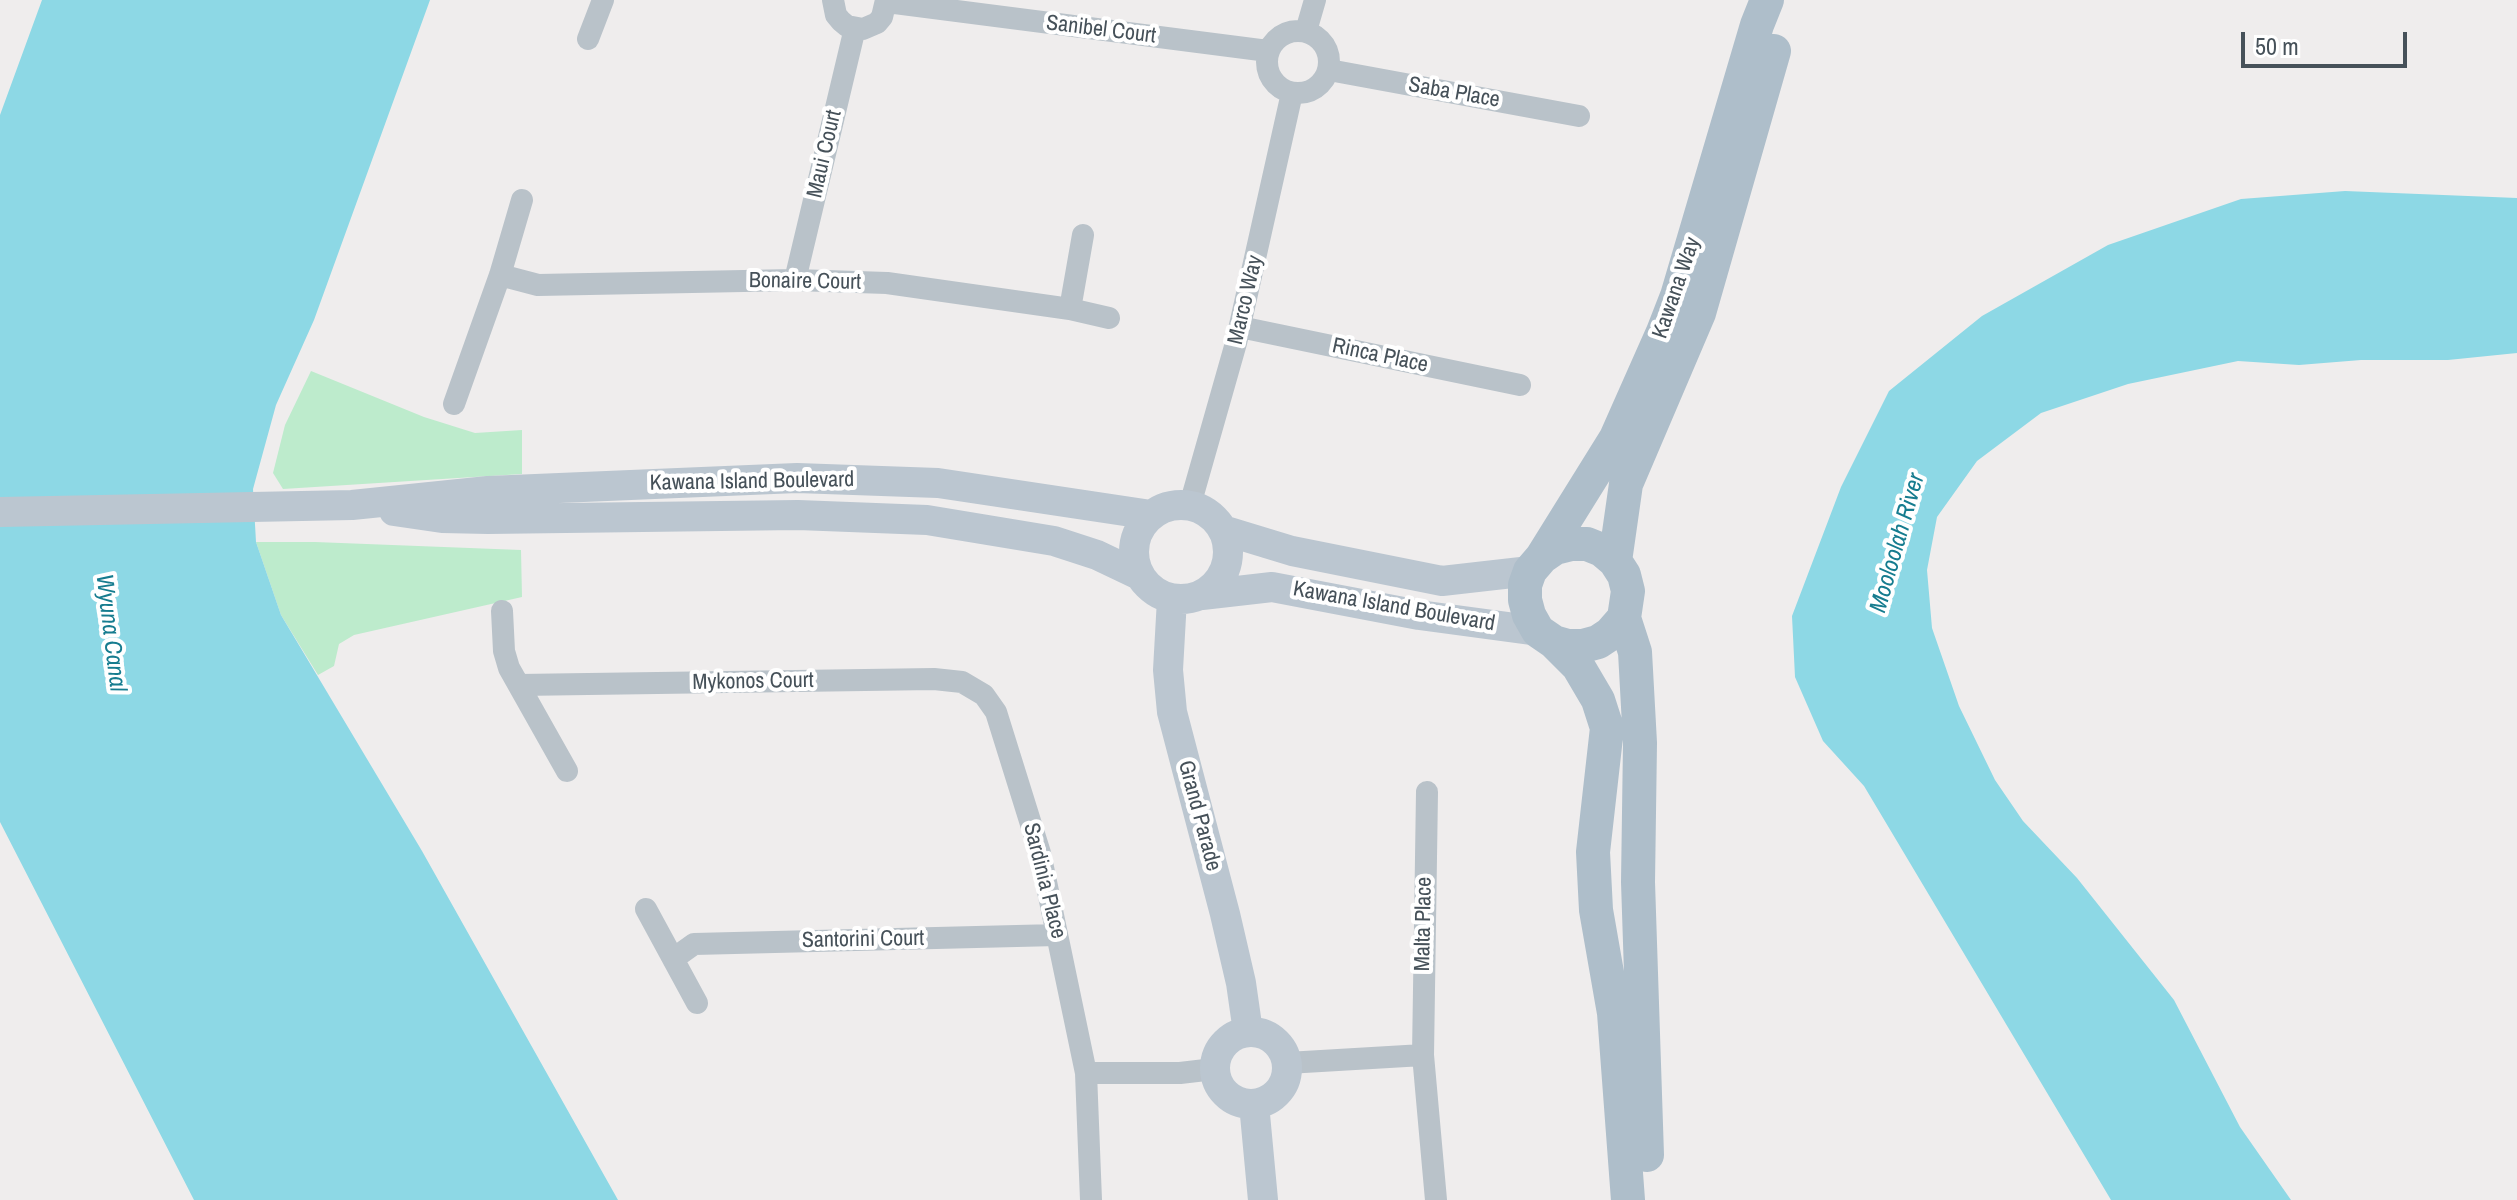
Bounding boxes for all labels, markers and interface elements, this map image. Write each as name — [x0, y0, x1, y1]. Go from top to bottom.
street label: Sanibel Court — [1045, 10, 1157, 50]
scale bar — [2245, 16, 2411, 66]
text: 50 m — [2255, 30, 2299, 62]
street label: Saba Place — [1406, 72, 1502, 114]
street label: Maui Court — [802, 108, 848, 200]
street label: Kawana Way — [1647, 234, 1707, 342]
street label: Marco Way — [1223, 253, 1269, 347]
street label: Bonaire Court — [749, 268, 861, 296]
street label: Rinca Place — [1330, 333, 1430, 379]
street label: Kawana Island Boulevard — [649, 467, 855, 497]
water label: Mooloolah River — [1864, 470, 1932, 616]
water label: Wyuna Canal — [89, 573, 131, 693]
street label: Kawana Island Boulevard — [1291, 576, 1497, 638]
street label: Mykonos Court — [692, 668, 814, 696]
street label: Grand Parade — [1172, 758, 1226, 874]
street label: Sardinia Place — [1017, 820, 1071, 942]
street label: Malta Place — [1410, 877, 1438, 971]
street label: Santorini Court — [802, 926, 924, 954]

